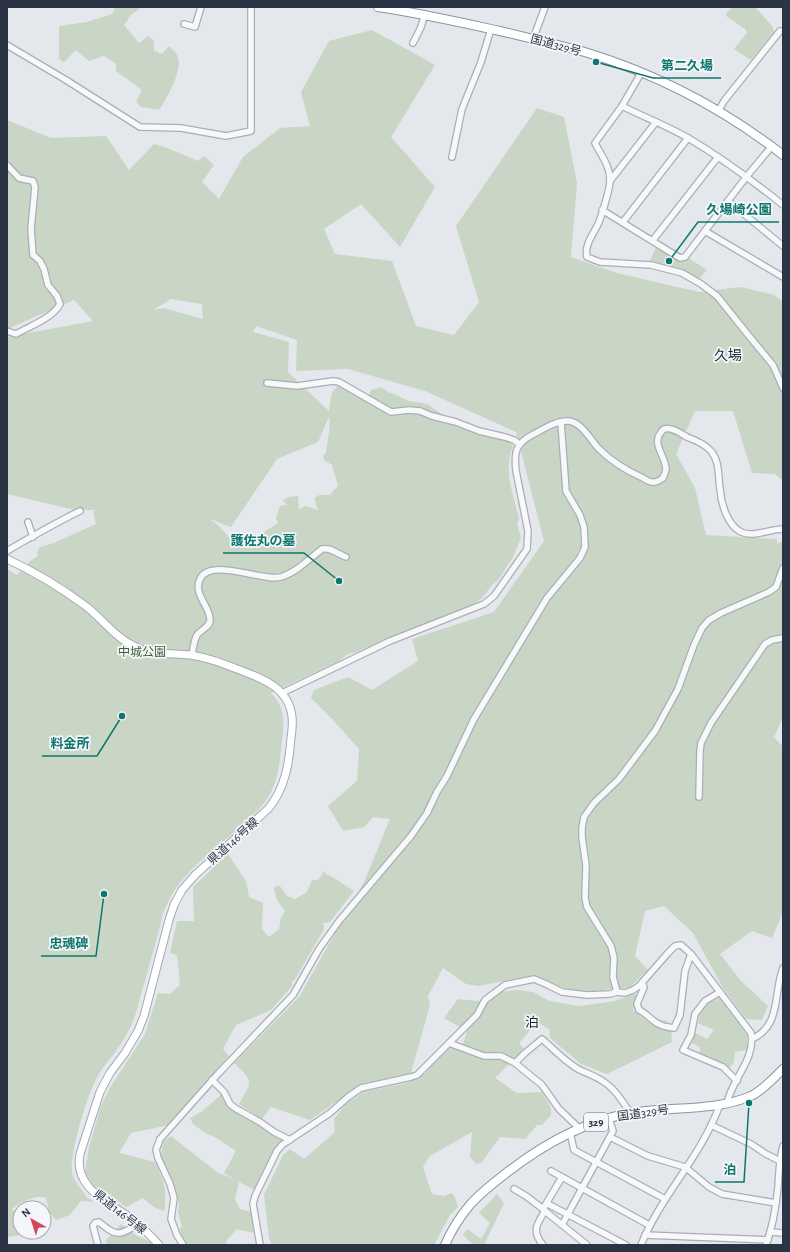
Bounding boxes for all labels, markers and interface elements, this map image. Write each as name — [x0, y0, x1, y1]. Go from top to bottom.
street label: 国道329号 — [529, 32, 583, 58]
callout: 第二久場 — [653, 53, 721, 78]
text: 第二久場 — [661, 58, 713, 73]
callout: 久場崎公園 — [698, 197, 779, 222]
text: 久場崎公園 — [706, 202, 772, 217]
district label: 久場 — [714, 348, 742, 363]
callout: 護佐丸の墓 — [223, 528, 304, 553]
text: 護佐丸の墓 — [230, 533, 296, 548]
park label: 中城公園 — [118, 646, 166, 658]
callout: 料金所 — [42, 731, 97, 756]
text: 料金所 — [50, 736, 90, 751]
street label: 県道146号線 — [205, 815, 261, 867]
callout: 忠魂碑 — [41, 931, 96, 956]
text: 忠魂碑 — [49, 936, 89, 951]
district label: 泊 — [525, 1015, 539, 1030]
street label: 国道329号 — [616, 1102, 670, 1123]
road number: 329 — [584, 1113, 608, 1131]
callout: 泊 — [715, 1157, 744, 1182]
text: 泊 — [723, 1163, 737, 1177]
street label: 県道146号線 — [91, 1187, 149, 1236]
north arrow — [12, 1200, 52, 1240]
text: N — [20, 1206, 32, 1219]

